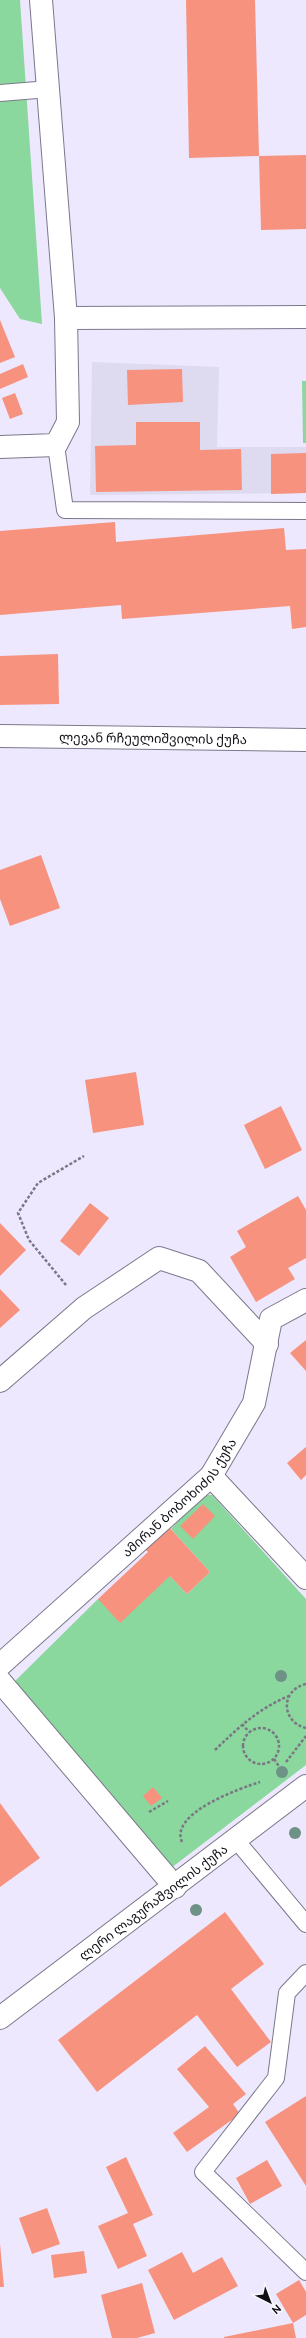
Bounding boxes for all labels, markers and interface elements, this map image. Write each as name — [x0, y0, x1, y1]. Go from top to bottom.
street label: ლევან რჩეულიშვილის ქუჩა — [59, 730, 247, 748]
street label: ამირან ბობოხიძის ქუჩა — [119, 1436, 239, 1559]
street label: ლერი ლაგურაშვილის ქუჩა — [76, 1841, 230, 1964]
north arrow — [250, 2282, 290, 2322]
text: N — [270, 2302, 284, 2317]

